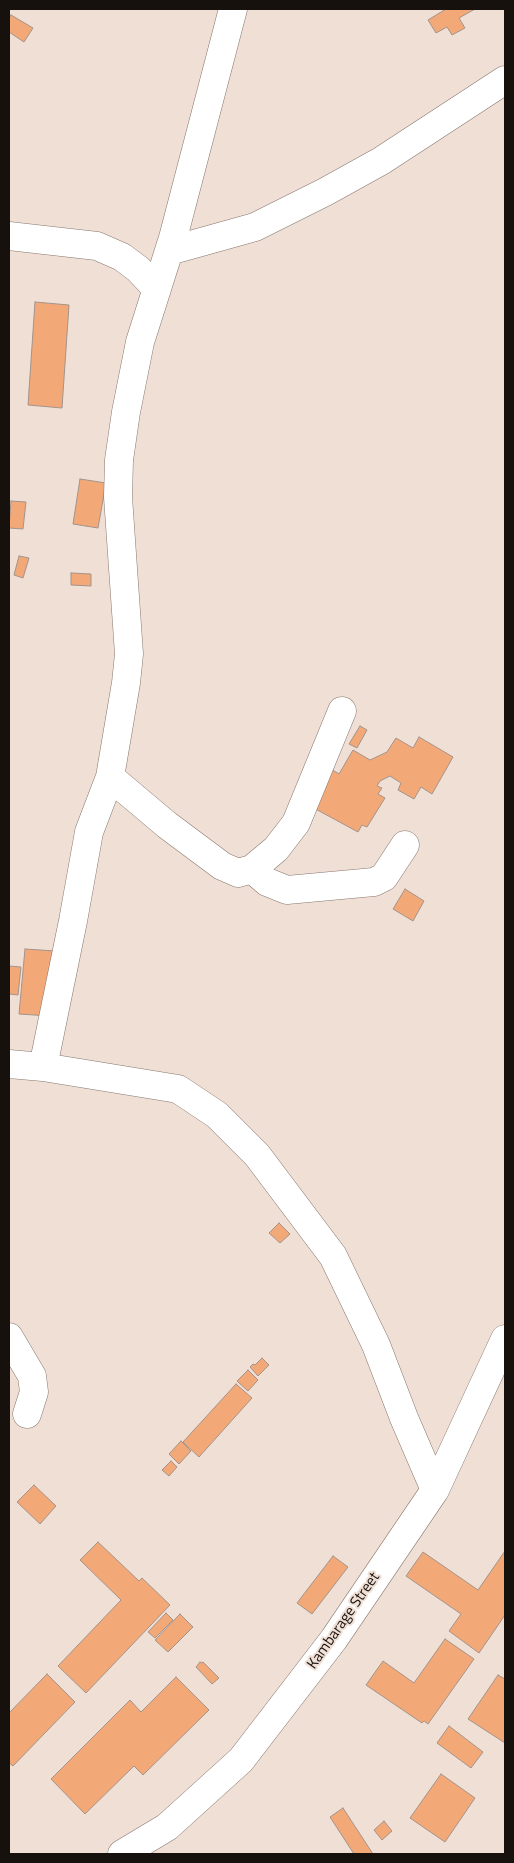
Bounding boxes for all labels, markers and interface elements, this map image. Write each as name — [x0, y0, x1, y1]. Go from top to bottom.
street label: Kambarage Street — [304, 1569, 384, 1673]

